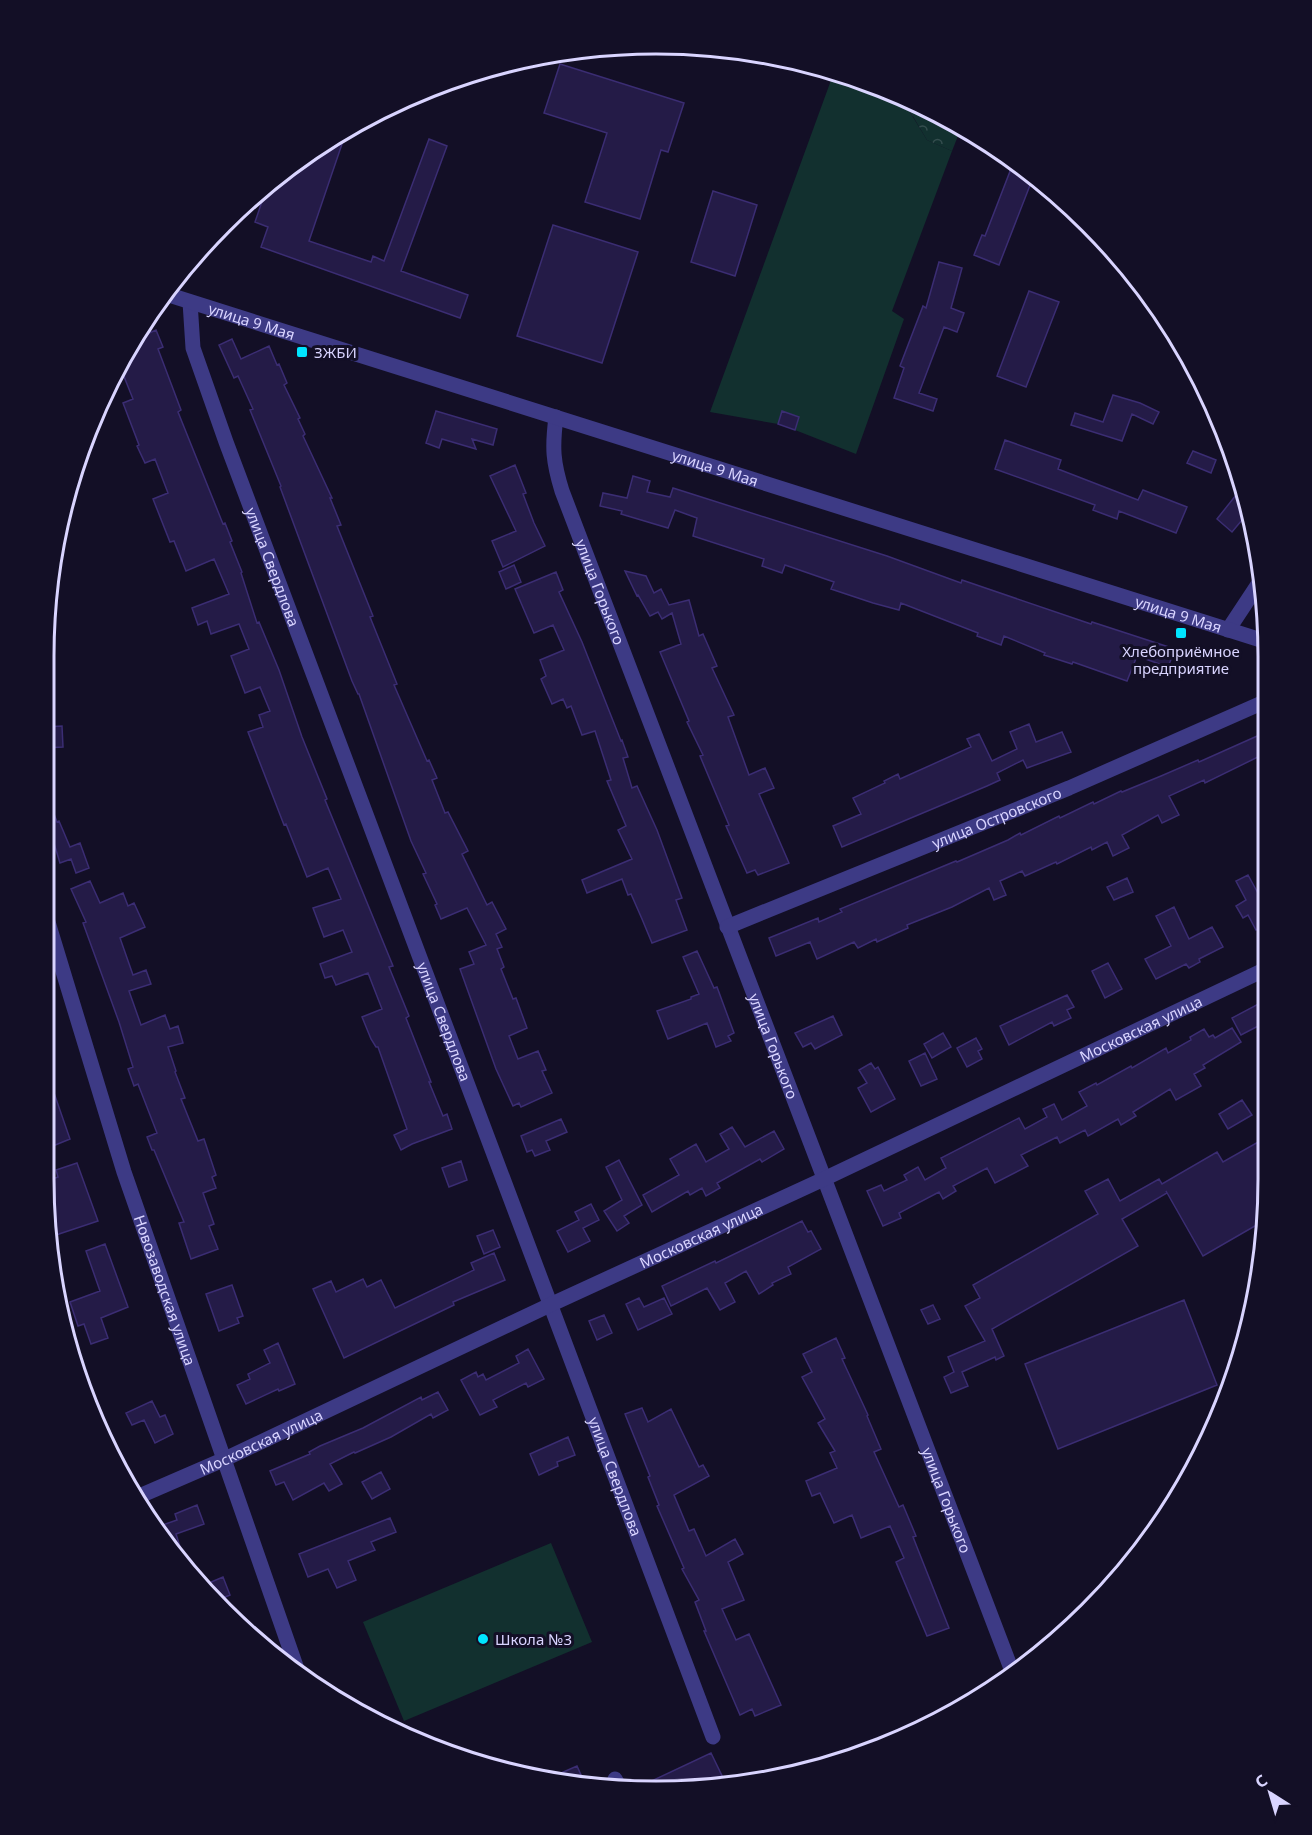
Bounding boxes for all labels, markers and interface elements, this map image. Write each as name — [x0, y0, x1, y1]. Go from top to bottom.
street label: улица 9 Мая — [206, 298, 298, 344]
place label: ЗЖБИ — [314, 342, 357, 362]
marker: ЗЖБИ — [295, 345, 309, 359]
street label: улица 9 Мая — [670, 445, 761, 491]
street label: улица Свердлова — [241, 504, 304, 629]
street label: улица Горького — [571, 536, 630, 648]
street label: улица 9 Мая — [1133, 591, 1224, 637]
marker: Хлебоприёмное предприятие — [1174, 626, 1188, 640]
place label: Хлебоприёмное предприятие — [1122, 641, 1240, 678]
street label: улица Островского — [929, 782, 1064, 853]
street label: улица Свердлова — [413, 959, 476, 1084]
street label: улица Горького — [744, 990, 803, 1102]
street label: Московская улица — [1076, 991, 1205, 1066]
street label: Московская улица — [636, 1198, 766, 1272]
street label: Новозаводская улица — [130, 1212, 201, 1368]
street label: Московская улица — [196, 1404, 326, 1479]
street label: улица Свердлова — [584, 1414, 647, 1539]
street label: улица Горького — [918, 1444, 976, 1556]
place label: Школа №3 — [495, 1629, 572, 1649]
marker: Школа №3 — [476, 1632, 490, 1646]
north arrow — [1240, 1763, 1300, 1823]
text: С — [1250, 1769, 1272, 1793]

